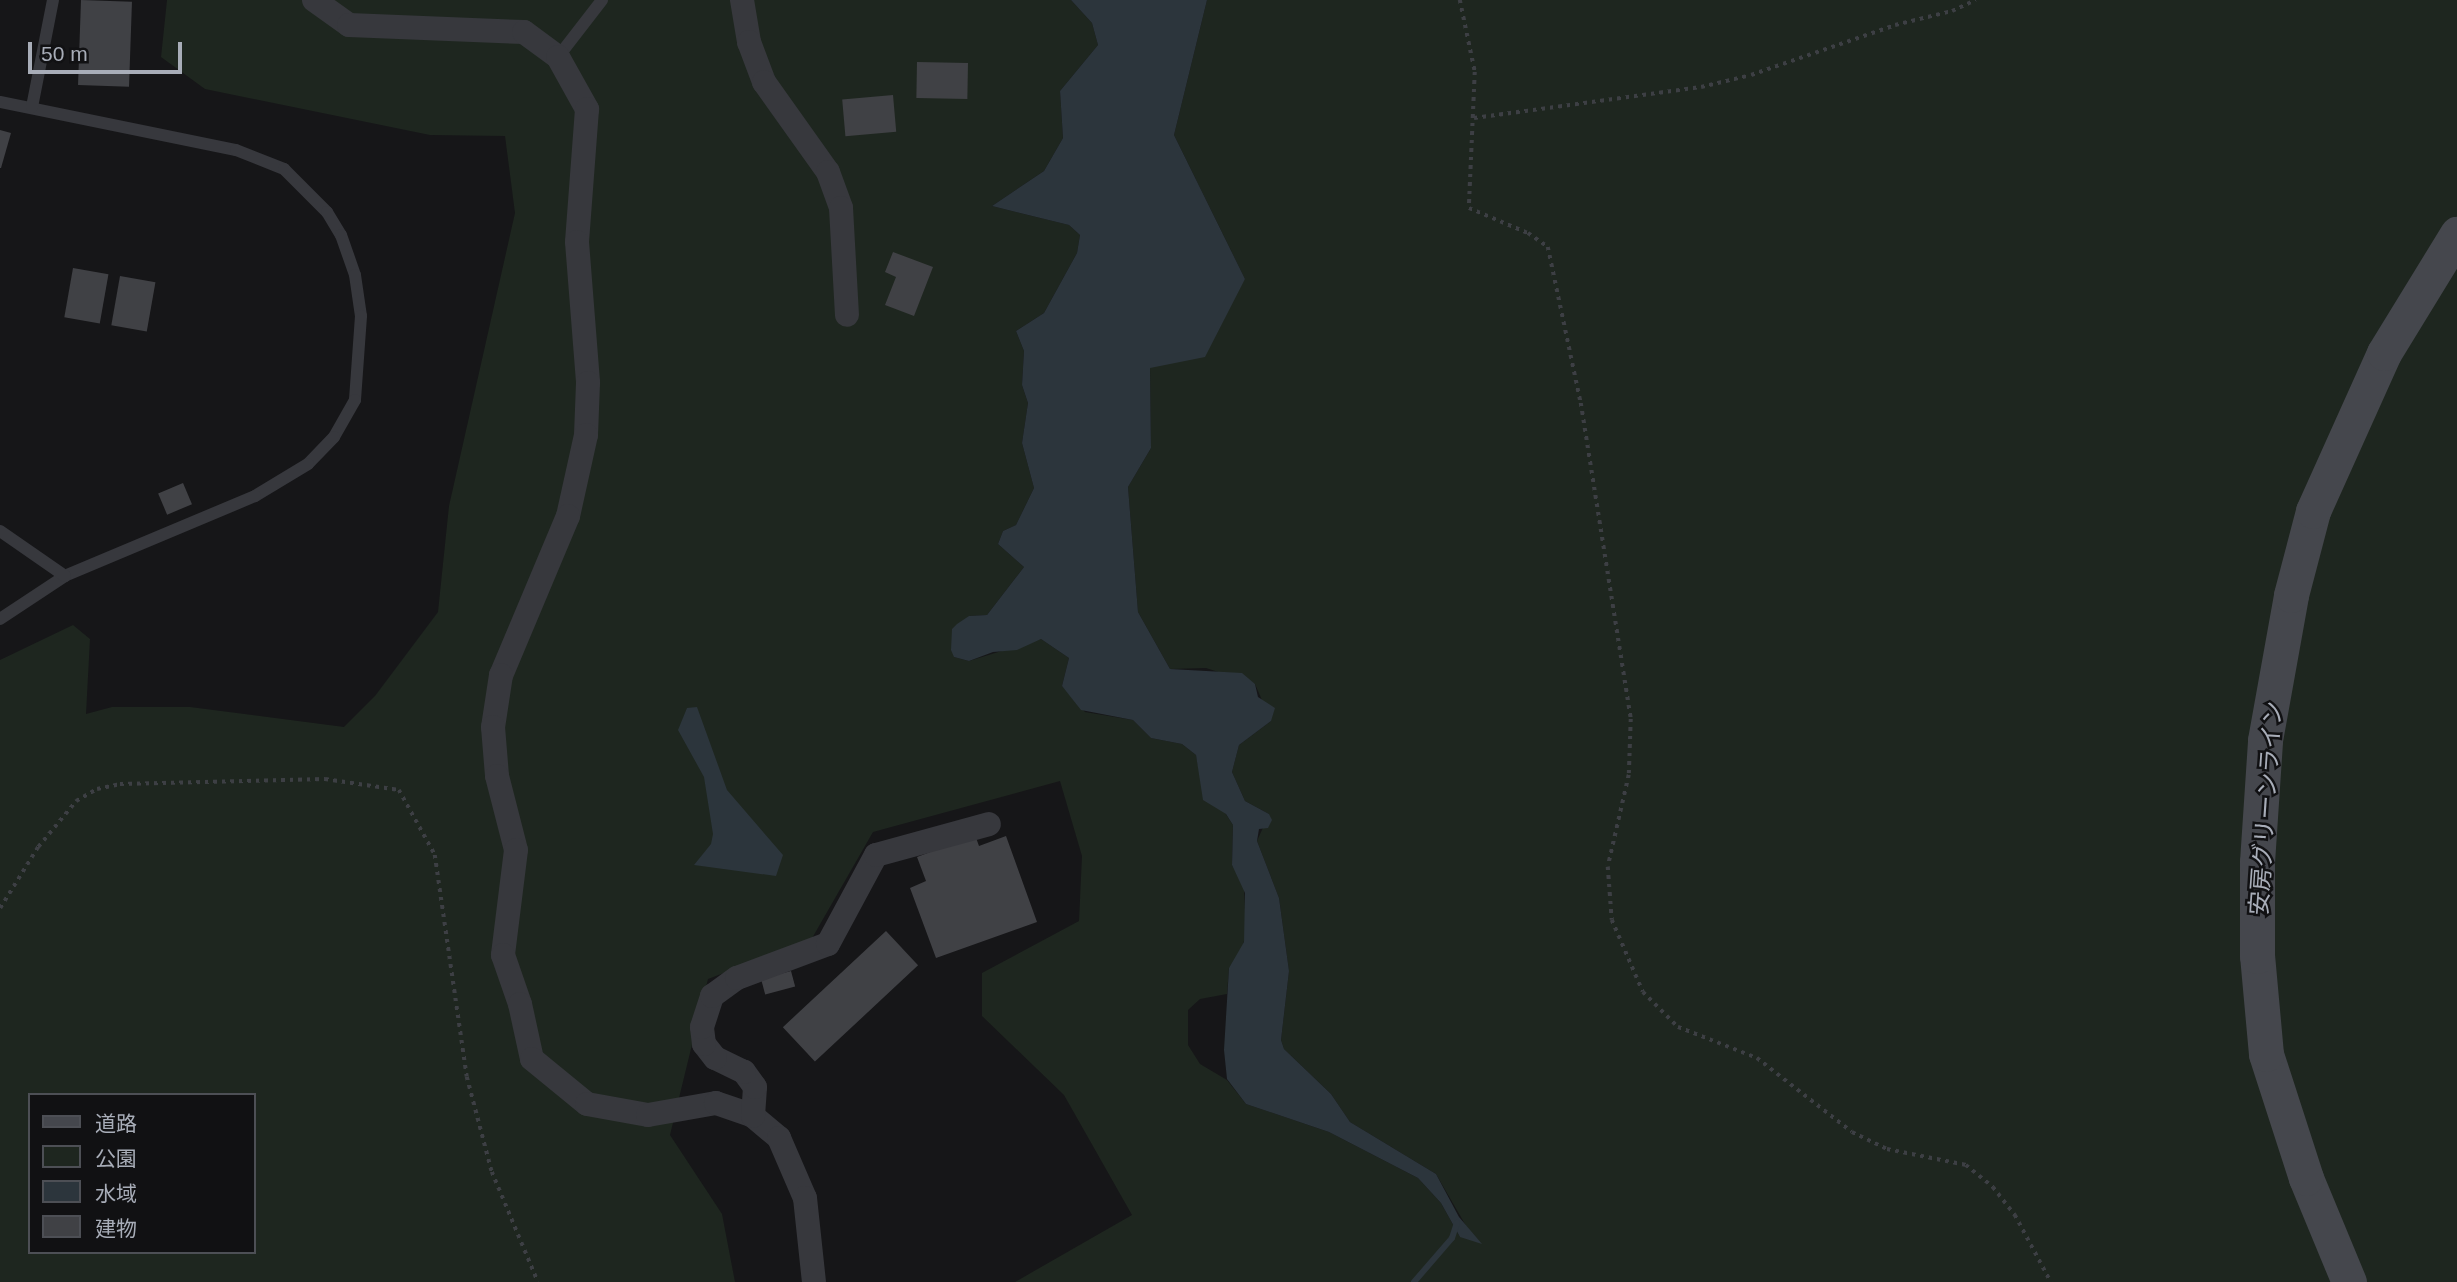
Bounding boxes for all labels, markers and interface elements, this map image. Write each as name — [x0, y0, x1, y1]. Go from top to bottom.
scale bar — [32, 28, 186, 72]
text: 50 m — [41, 42, 88, 65]
street label: 安房グリーンライン — [2244, 699, 2288, 917]
legend — [28, 1093, 256, 1254]
text: 道路 — [95, 1112, 137, 1135]
text: 公園 — [95, 1147, 137, 1170]
text: 水域 — [95, 1182, 137, 1205]
text: 建物 — [95, 1217, 137, 1240]

